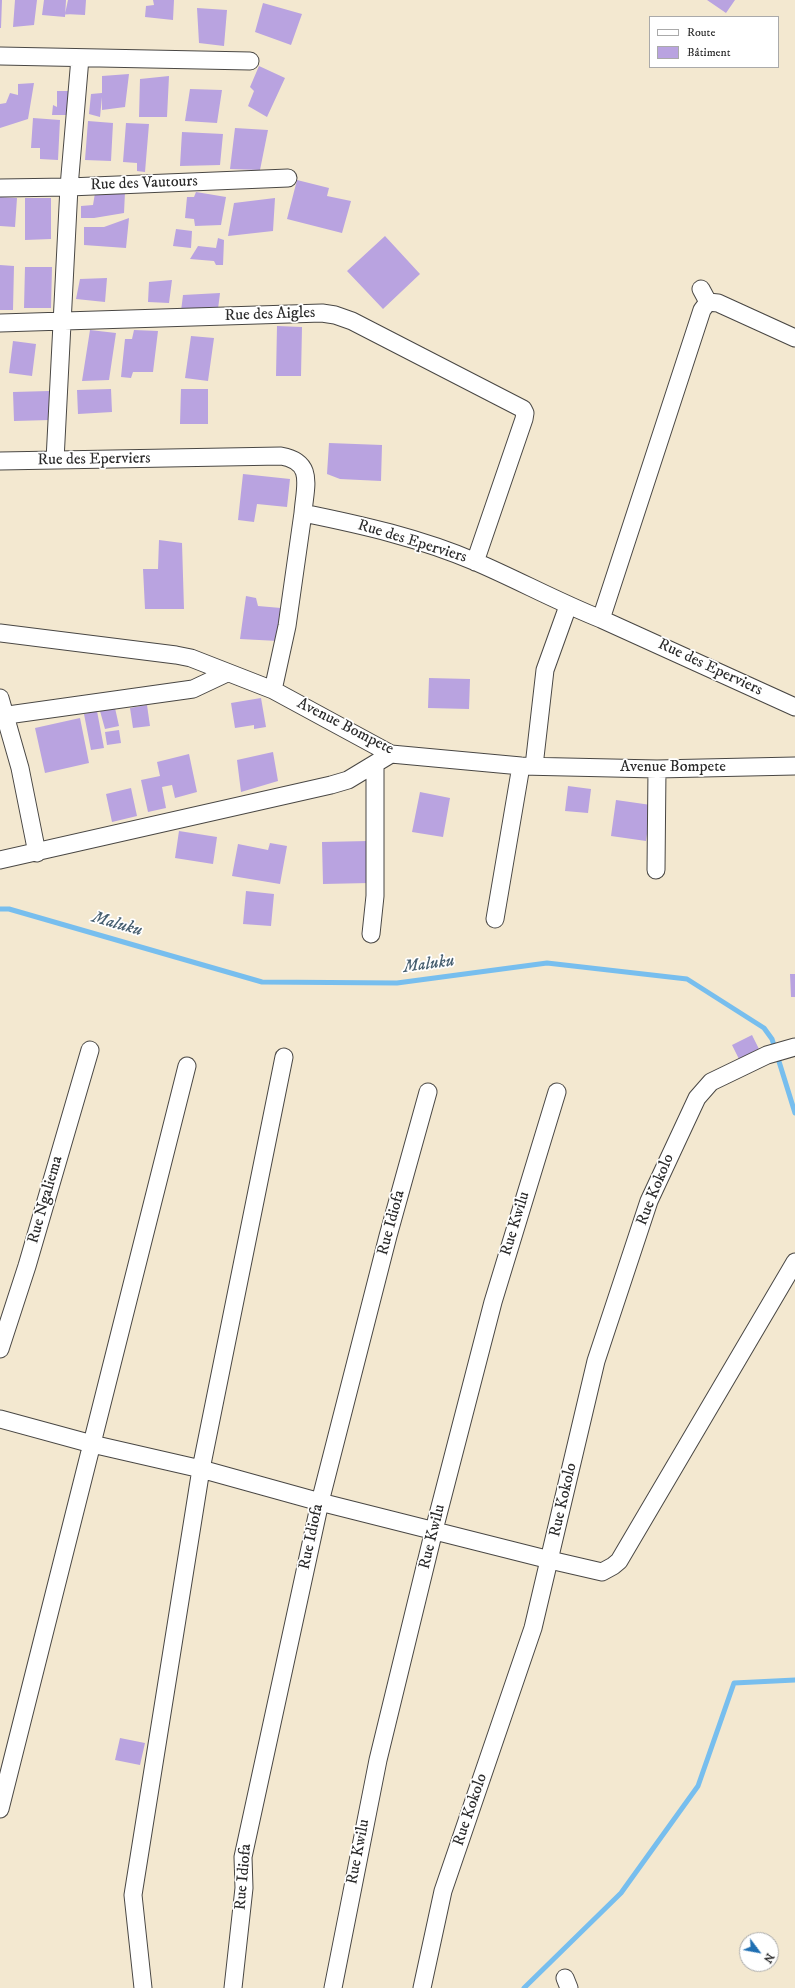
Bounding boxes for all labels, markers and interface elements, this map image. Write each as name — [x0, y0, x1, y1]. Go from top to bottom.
legend — [649, 16, 779, 68]
text: Route — [687, 25, 715, 40]
text: Bâtiment — [687, 45, 731, 60]
street label: Rue des Vautours — [90, 173, 198, 195]
street label: Rue des Aigles — [224, 304, 316, 326]
street label: Rue des Eperviers — [37, 449, 151, 471]
street label: Rue des Eperviers — [355, 516, 469, 568]
street label: Rue des Eperviers — [655, 635, 765, 701]
street label: Avenue Bompete — [293, 694, 397, 760]
street label: Avenue Bompete — [620, 758, 726, 778]
water label: Maluku — [89, 908, 145, 942]
water label: Maluku — [402, 951, 456, 979]
street label: Rue Kokolo — [633, 1152, 679, 1228]
street label: Rue Ngaliema — [24, 1154, 68, 1246]
street label: Rue Idiofa — [374, 1188, 410, 1258]
street label: Rue Kwilu — [497, 1190, 535, 1258]
street label: Rue Kokolo — [546, 1461, 582, 1539]
street label: Rue Idiofa — [296, 1502, 328, 1572]
street label: Rue Kwilu — [416, 1503, 450, 1571]
street label: Rue Kokolo — [450, 1771, 492, 1849]
street label: Rue Kwilu — [343, 1818, 375, 1886]
street label: Rue Idiofa — [232, 1843, 256, 1911]
north arrow — [739, 1932, 779, 1972]
text: N — [760, 1950, 777, 1965]

